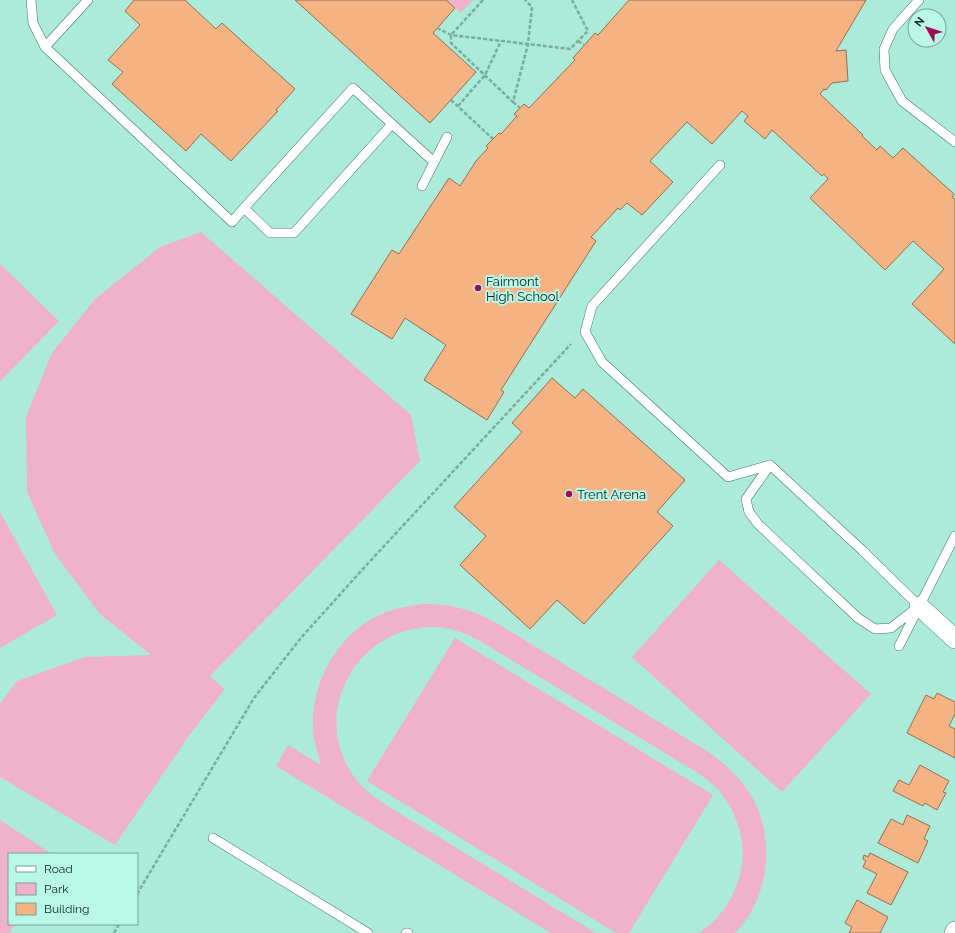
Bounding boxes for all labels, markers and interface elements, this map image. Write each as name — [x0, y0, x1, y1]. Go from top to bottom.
north arrow — [907, 8, 947, 48]
text: N — [912, 15, 927, 29]
place label: Fairmont High School — [486, 274, 559, 304]
marker: Fairmont High School — [473, 283, 483, 293]
place label: Trent Arena — [577, 487, 646, 502]
marker: Trent Arena — [564, 489, 574, 499]
legend — [8, 853, 138, 925]
text: Road — [44, 862, 73, 876]
text: Park — [44, 882, 69, 896]
text: Building — [44, 902, 90, 916]

